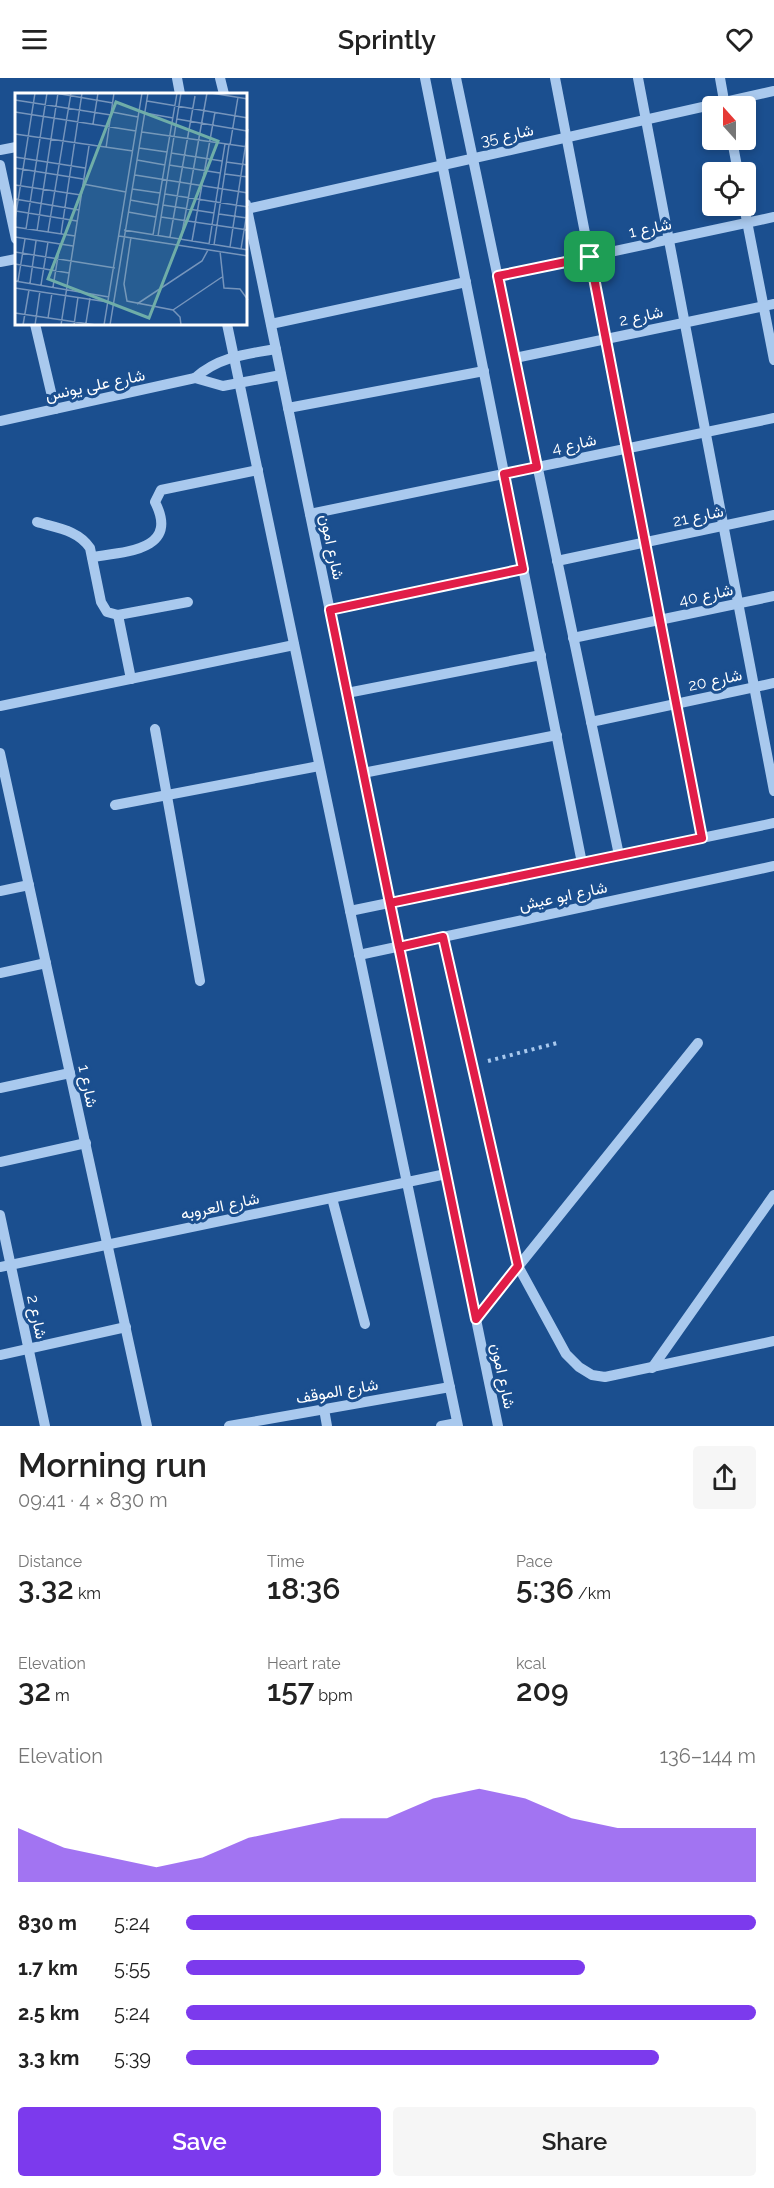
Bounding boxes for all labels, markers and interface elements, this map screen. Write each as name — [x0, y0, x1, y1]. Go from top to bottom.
icon: menu — [18, 23, 51, 56]
icon: heart — [723, 23, 756, 56]
text: Sprintly — [338, 24, 436, 55]
inset map — [15, 93, 248, 326]
north arrow — [702, 96, 756, 150]
map controls — [702, 96, 756, 216]
street label: شارع 35 — [479, 120, 536, 152]
button: locate — [702, 162, 756, 216]
street label: شارع 1 — [627, 214, 673, 244]
pin — [564, 231, 615, 282]
icon: arrive — [573, 240, 606, 273]
street label: شارع 2 — [617, 302, 665, 332]
street label: شارع على يونس — [43, 365, 147, 407]
street label: شارع 4 — [550, 430, 598, 460]
street label: شارع 21 — [671, 501, 726, 533]
street label: شارع امون — [314, 513, 348, 582]
street label: شارع 40 — [677, 580, 735, 612]
street label: شارع 20 — [686, 665, 744, 697]
street label: شارع ابو عيش — [517, 877, 609, 917]
street label: شارع 1 — [72, 1063, 102, 1109]
street label: شارع العروبه — [179, 1188, 261, 1226]
street label: شارع 2 — [21, 1293, 51, 1341]
street label: شارع امون — [485, 1342, 519, 1411]
street label: شارع الموقف — [294, 1374, 380, 1410]
text: Morning run — [18, 1446, 207, 1485]
button: share — [693, 1446, 756, 1509]
text: 09:41 · 4 × 830 m — [18, 1488, 168, 1512]
text: Distance — [18, 1552, 82, 1571]
text: Time — [267, 1552, 304, 1571]
text: Pace — [516, 1552, 553, 1571]
text: 3.32 — [18, 1571, 74, 1606]
text: 18:36 — [267, 1571, 341, 1606]
text: 5:36 — [516, 1571, 574, 1606]
text: km — [74, 1584, 101, 1603]
text: /km — [574, 1584, 611, 1603]
text: Elevation — [18, 1654, 86, 1673]
text: Heart rate — [267, 1654, 341, 1673]
text: kcal — [516, 1654, 546, 1673]
text: 32 — [18, 1673, 51, 1708]
text: 157 — [267, 1673, 314, 1708]
text: 209 — [516, 1673, 569, 1708]
text: m — [51, 1686, 70, 1705]
text: bpm — [314, 1686, 353, 1705]
text: Elevation — [18, 1744, 103, 1768]
text: 136–144 m — [660, 1744, 756, 1768]
text: 830 m — [18, 1911, 77, 1935]
text: 5:24 — [114, 1911, 150, 1935]
text: 1.7 km — [18, 1956, 78, 1980]
text: 5:55 — [114, 1956, 150, 1980]
text: 2.5 km — [18, 2001, 79, 2025]
text: 5:24 — [114, 2001, 150, 2025]
text: 3.3 km — [18, 2046, 79, 2070]
text: 5:39 — [114, 2046, 151, 2070]
button: Save — [18, 2107, 381, 2176]
button: Share — [393, 2107, 756, 2176]

